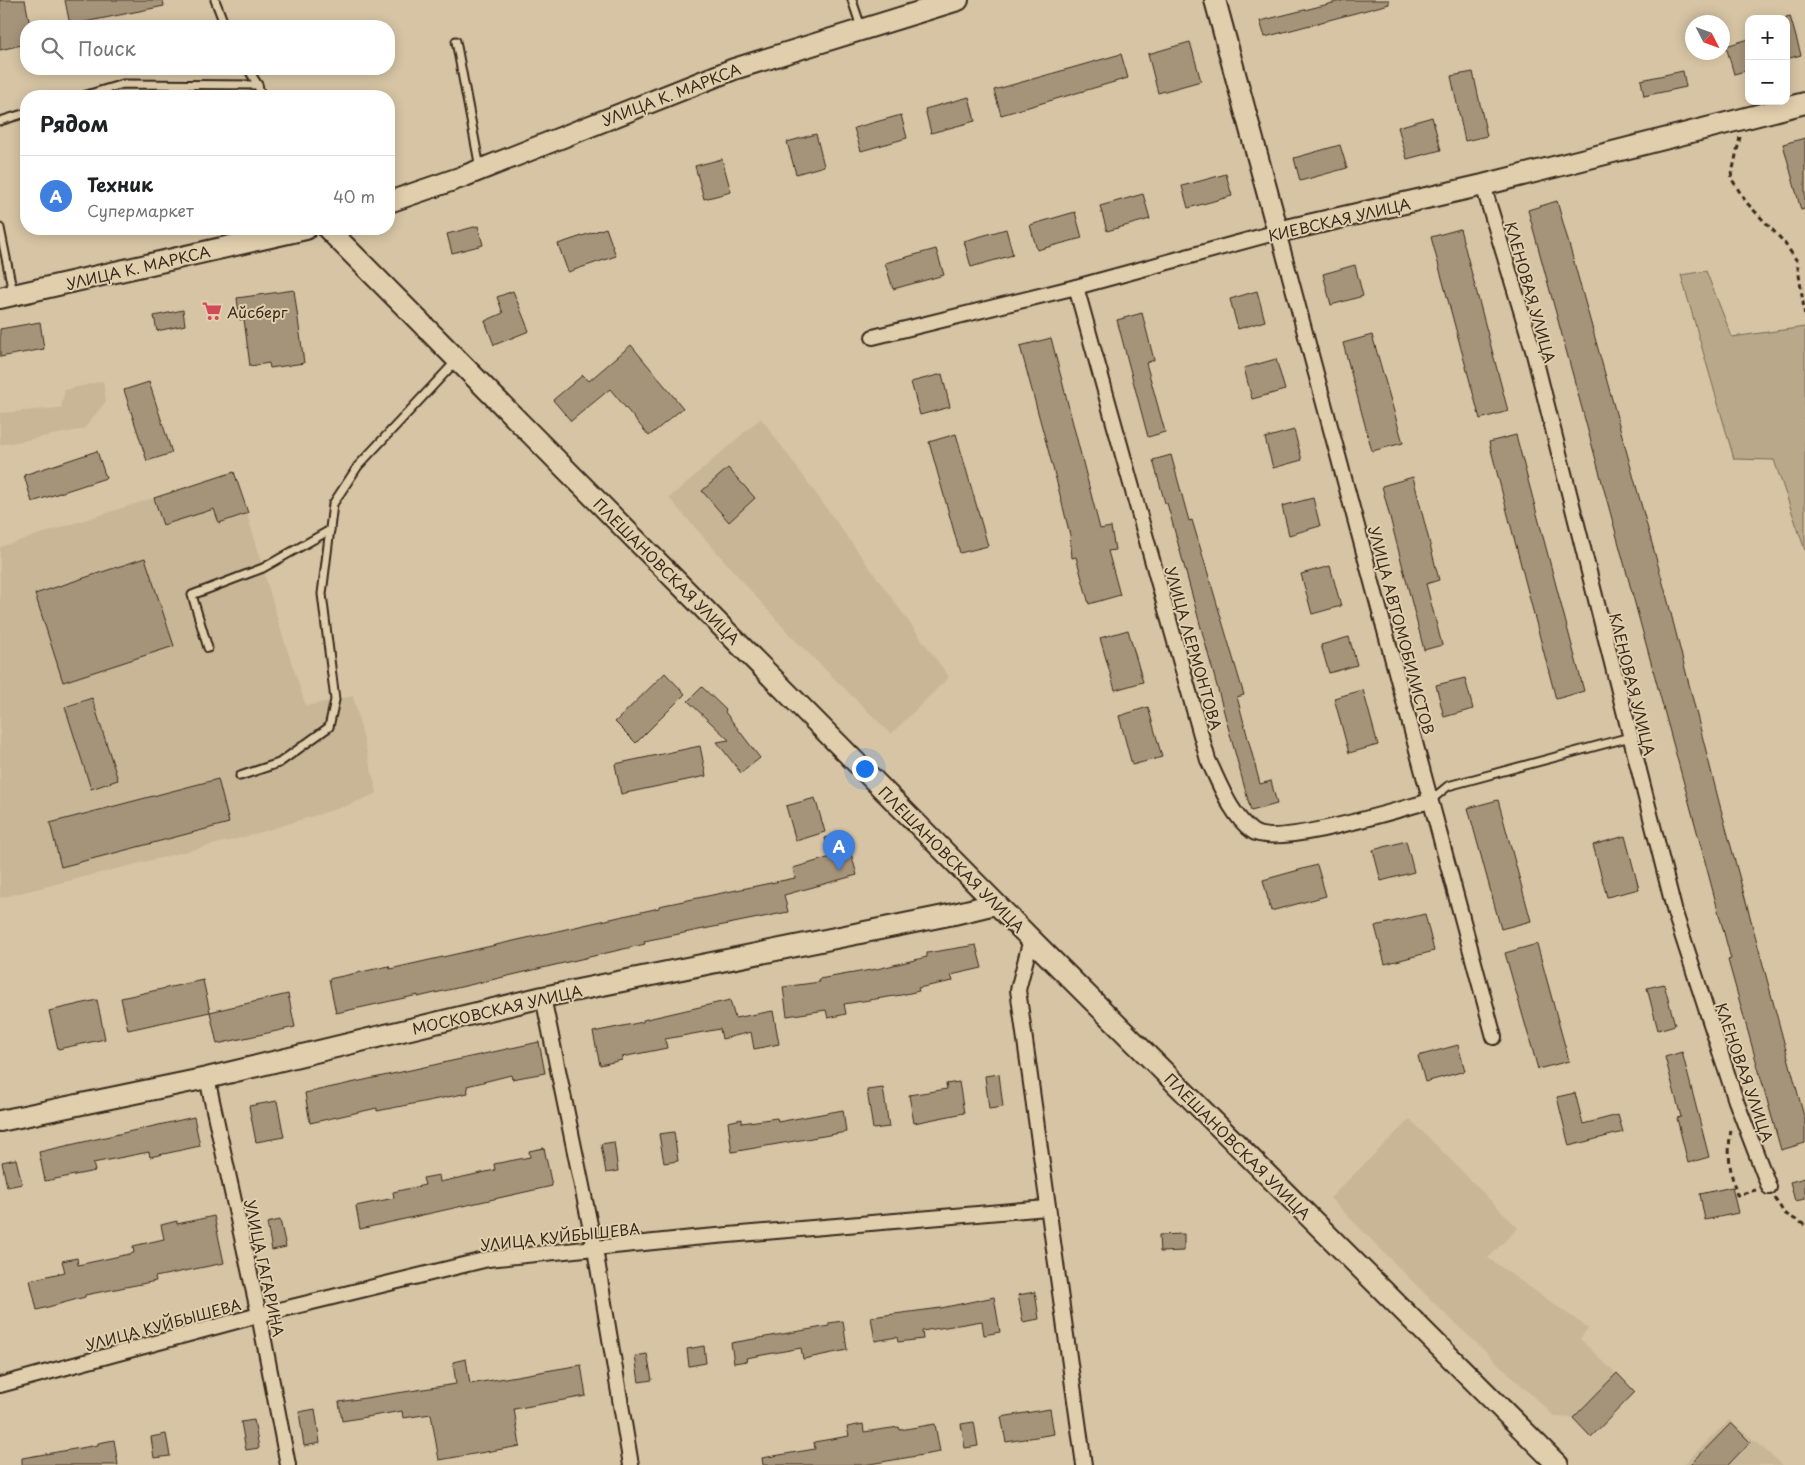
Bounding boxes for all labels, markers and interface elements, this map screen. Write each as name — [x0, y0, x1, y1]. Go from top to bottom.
north arrow — [1685, 15, 1730, 60]
map controls — [1745, 15, 1790, 105]
button: + — [1745, 15, 1790, 60]
search box — [20, 20, 395, 75]
icon: search — [38, 34, 66, 62]
text: Поиск — [78, 34, 136, 62]
street label: УЛИЦА К. МАРКСА — [598, 57, 744, 131]
button: − — [1745, 60, 1790, 105]
text: Рядом — [40, 107, 108, 139]
text: Техник — [87, 170, 153, 198]
text: A — [50, 184, 62, 208]
text: 40 m — [333, 184, 375, 208]
street label: КИЕВСКАЯ УЛИЦА — [1265, 191, 1413, 247]
text: Супермаркет — [87, 198, 194, 222]
street label: КЛЕНОВАЯ УЛИЦА — [1500, 219, 1562, 365]
street label: УЛИЦА К. МАРКСА — [64, 239, 212, 295]
supermarket icon: Айсберг — [201, 300, 223, 322]
place label: Айсберг — [227, 300, 288, 323]
street label: ПЛЕШАНОВСКАЯ УЛИЦА — [589, 493, 745, 649]
street label: УЛИЦА АВТОМОБИЛИСТОВ — [1363, 523, 1441, 737]
street label: УЛИЦА ЛЕРМОНТОВА — [1160, 563, 1228, 733]
street label: КЛЕНОВАЯ УЛИЦА — [1604, 610, 1662, 758]
your location — [852, 756, 878, 782]
street label: ПЛЕШАНОВСКАЯ УЛИЦА — [874, 781, 1030, 937]
pin: A — [823, 830, 855, 871]
street label: МОСКОВСКАЯ УЛИЦА — [410, 978, 584, 1040]
street label: КЛЕНОВАЯ УЛИЦА — [1710, 999, 1780, 1145]
street label: ПЛЕШАНОВСКАЯ УЛИЦА — [1160, 1068, 1316, 1224]
street label: УЛИЦА ГАГАРИНА — [239, 1197, 291, 1339]
street label: УЛИЦА КУЙБЫШЕВА — [479, 1216, 641, 1256]
street label: УЛИЦА КУЙБЫШЕВА — [83, 1292, 243, 1356]

